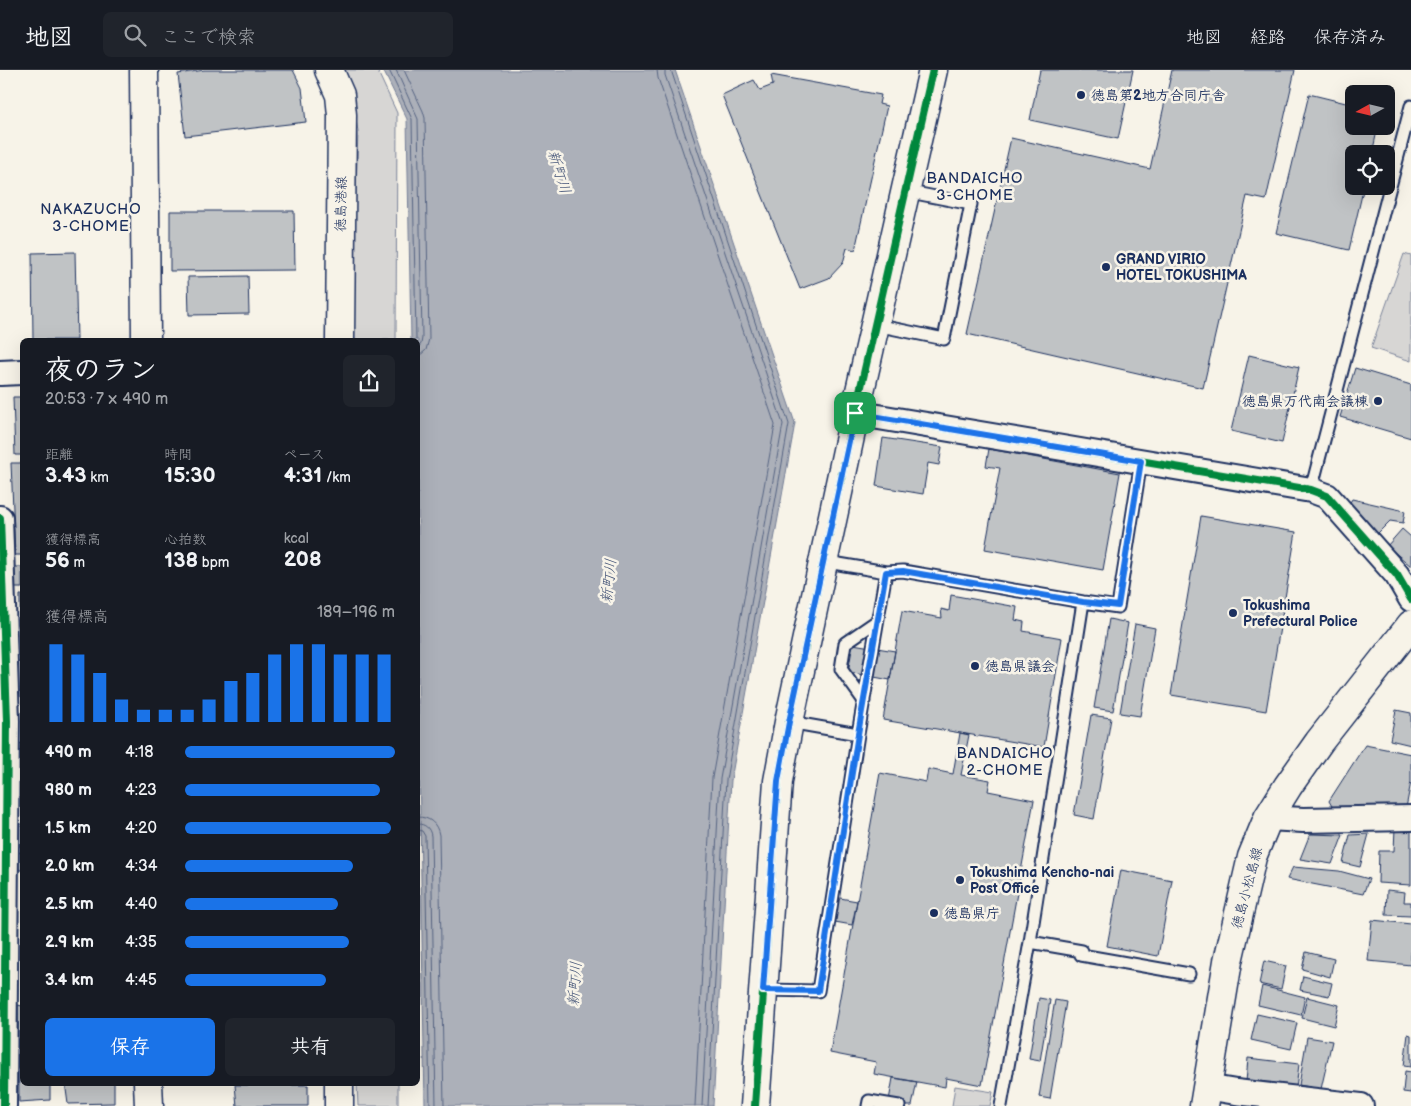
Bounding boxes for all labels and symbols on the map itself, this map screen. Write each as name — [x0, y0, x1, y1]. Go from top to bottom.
north arrow — [1345, 85, 1395, 135]
place label: 徳島第2地方合同庁舎 — [1091, 87, 1225, 104]
marker: 徳島第2地方合同庁舎 — [1075, 89, 1087, 101]
water label: 新町川 — [543, 148, 575, 196]
district label: BANDAICHO 3-CHOME — [926, 169, 1024, 205]
street label: 徳島港線 — [332, 176, 350, 232]
district label: NAKAZUCHO 3-CHOME — [40, 200, 142, 236]
place label: GRAND VIRIO HOTEL TOKUSHIMA — [1116, 251, 1247, 284]
marker: GRAND VIRIO HOTEL TOKUSHIMA — [1100, 261, 1112, 273]
pin — [834, 392, 876, 434]
place label: 徳島県万代南会議棟 — [1242, 393, 1369, 410]
marker: 徳島県万代南会議棟 — [1372, 395, 1384, 407]
water label: 新町川 — [597, 558, 621, 604]
place label: Tokushima Prefectural Police — [1243, 597, 1357, 630]
marker: Tokushima Prefectural Police — [1227, 607, 1239, 619]
place label: 徳島県議会 — [985, 658, 1055, 675]
marker: 徳島県議会 — [969, 660, 981, 672]
district label: BANDAICHO 2-CHOME — [956, 744, 1054, 780]
street label: 徳島小松島線 — [1228, 845, 1266, 931]
place label: Tokushima Kencho-nai Post Office — [970, 864, 1114, 897]
marker: Tokushima Kencho-nai Post Office — [954, 874, 966, 886]
place label: 徳島県庁 — [944, 905, 1000, 922]
marker: 徳島県庁 — [928, 907, 940, 919]
water label: 新町川 — [564, 961, 586, 1007]

